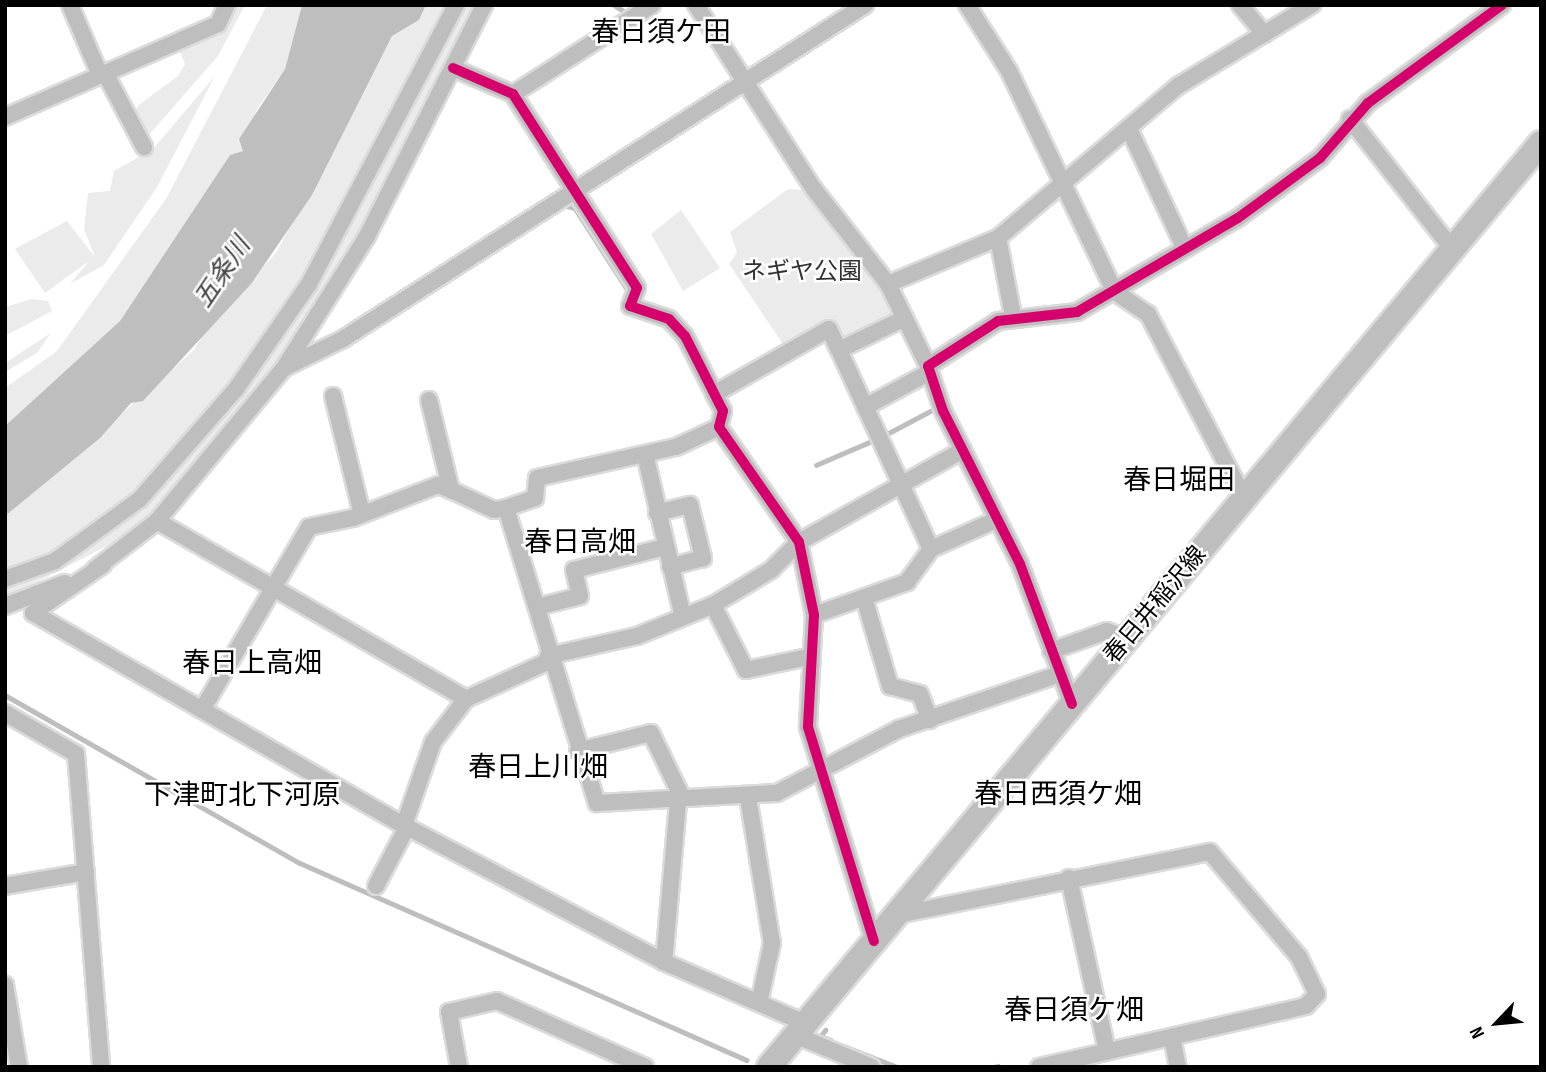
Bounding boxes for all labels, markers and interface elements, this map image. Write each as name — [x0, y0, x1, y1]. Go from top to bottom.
district label: 春日須ケ田 — [591, 16, 731, 50]
water label: 五条川 — [188, 232, 258, 314]
park label: ネギヤ公園 — [742, 258, 862, 286]
district label: 春日堀田 — [1123, 464, 1235, 498]
district label: 春日高畑 — [524, 526, 636, 560]
street label: 春日井稲沢線 — [1098, 541, 1212, 669]
district label: 春日上高畑 — [182, 647, 322, 681]
district label: 春日上川畑 — [468, 751, 608, 785]
district label: 春日西須ケ畑 — [974, 778, 1142, 812]
district label: 下津町北下河原 — [144, 779, 340, 813]
north arrow — [1462, 988, 1532, 1058]
district label: 春日須ケ畑 — [1004, 994, 1144, 1028]
text: N — [1465, 1023, 1490, 1042]

